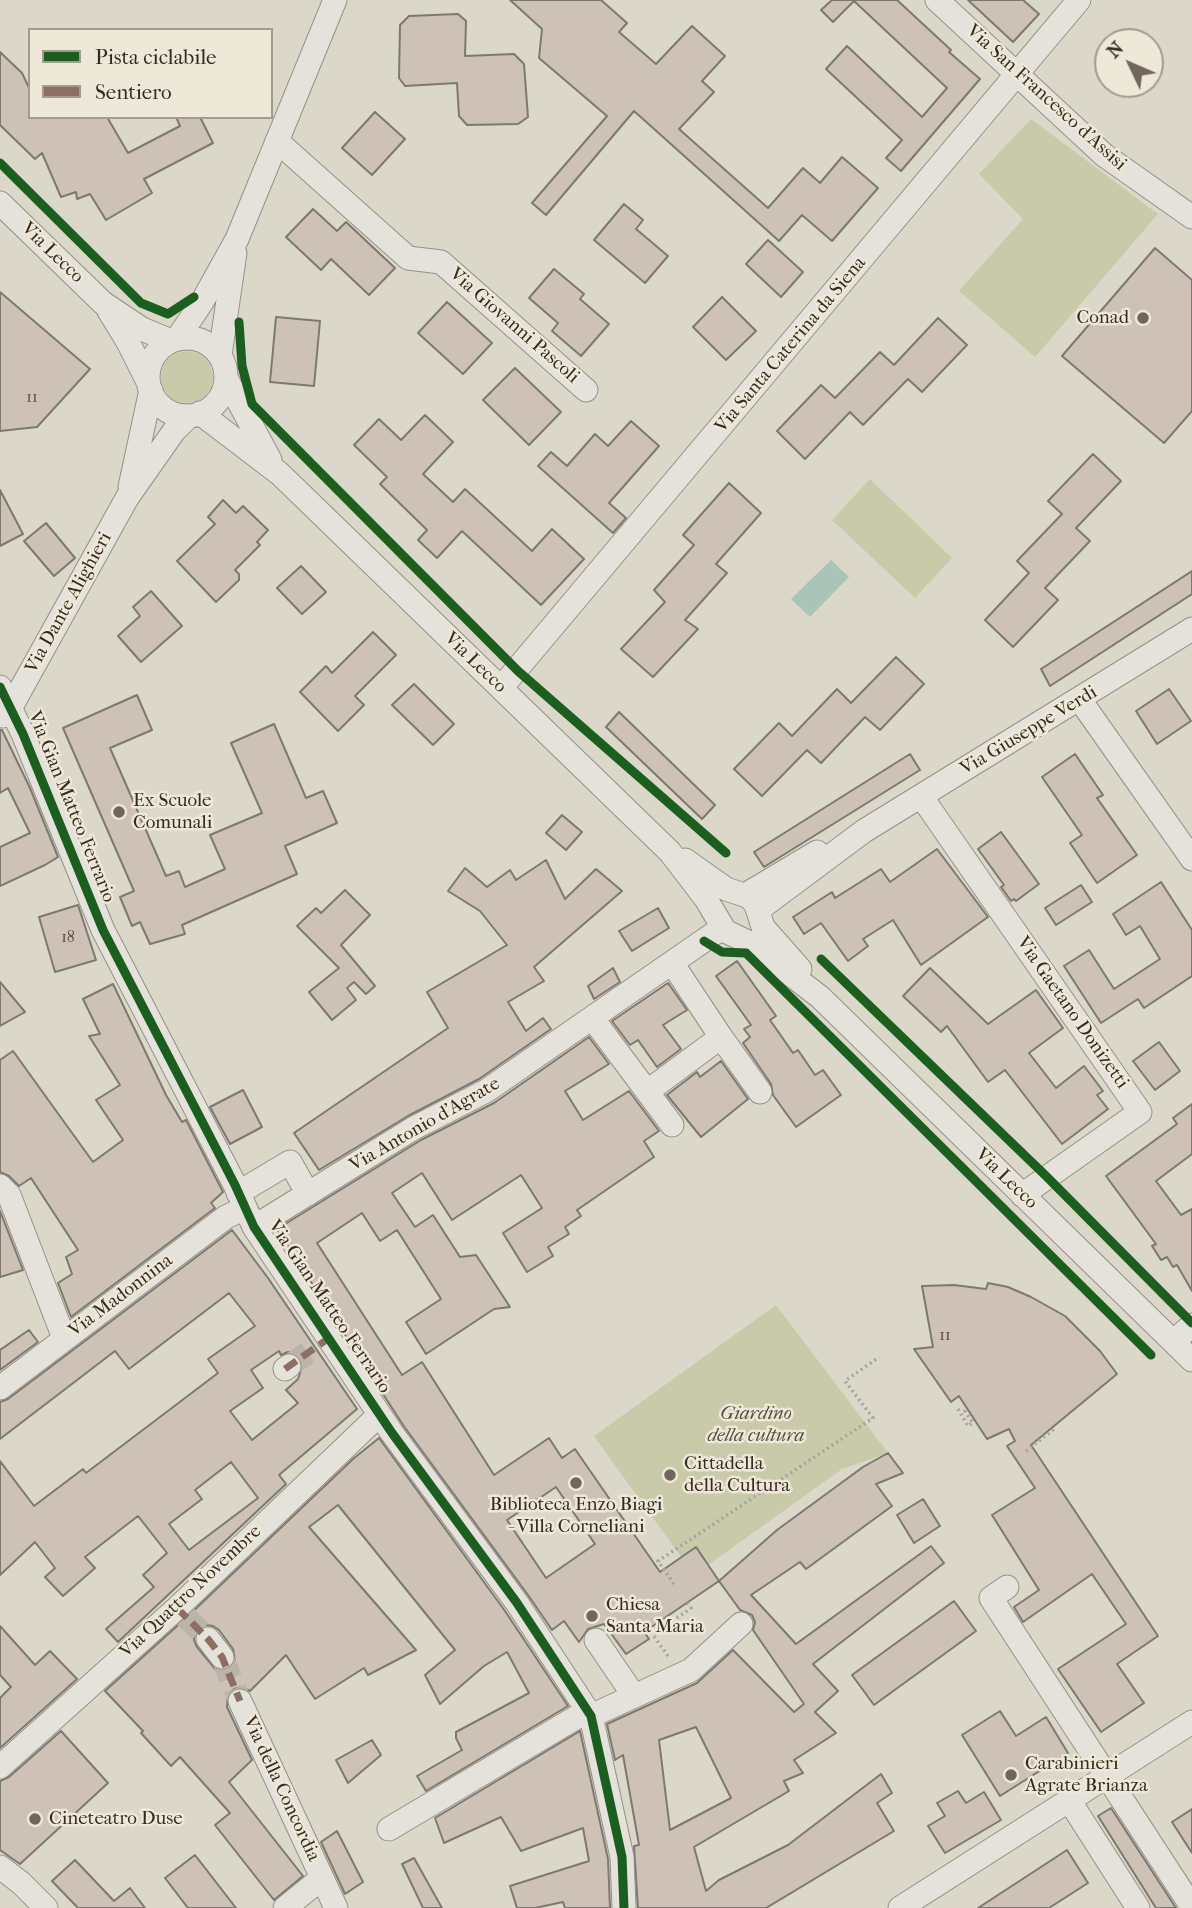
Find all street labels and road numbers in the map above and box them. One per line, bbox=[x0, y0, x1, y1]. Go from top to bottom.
street label: Via San Francesco d'Assisi bbox=[961, 20, 1131, 176]
street label: Via Lecco bbox=[16, 218, 88, 288]
street label: Via Santa Caterina da Siena bbox=[711, 252, 871, 438]
street label: Via Giovanni Pascoli bbox=[444, 263, 584, 389]
street label: Via Dante Alighieri bbox=[21, 528, 117, 678]
street label: Via Lecco bbox=[439, 628, 511, 698]
street label: Via Giuseppe Verdi bbox=[957, 681, 1101, 781]
street label: Via Gian Matteo Ferrario bbox=[22, 708, 120, 906]
street label: Via Gaetano Donizetti bbox=[1011, 933, 1133, 1093]
street label: Via Antonio d'Agrate bbox=[346, 1073, 504, 1177]
street label: Via Lecco bbox=[970, 1144, 1042, 1214]
street label: Via Gian Matteo Ferrario bbox=[262, 1216, 396, 1398]
street label: Via Madonnina bbox=[65, 1249, 177, 1343]
street label: Via Quattro Novembre bbox=[116, 1521, 266, 1663]
street label: Via della Concordia bbox=[237, 1713, 325, 1865]

